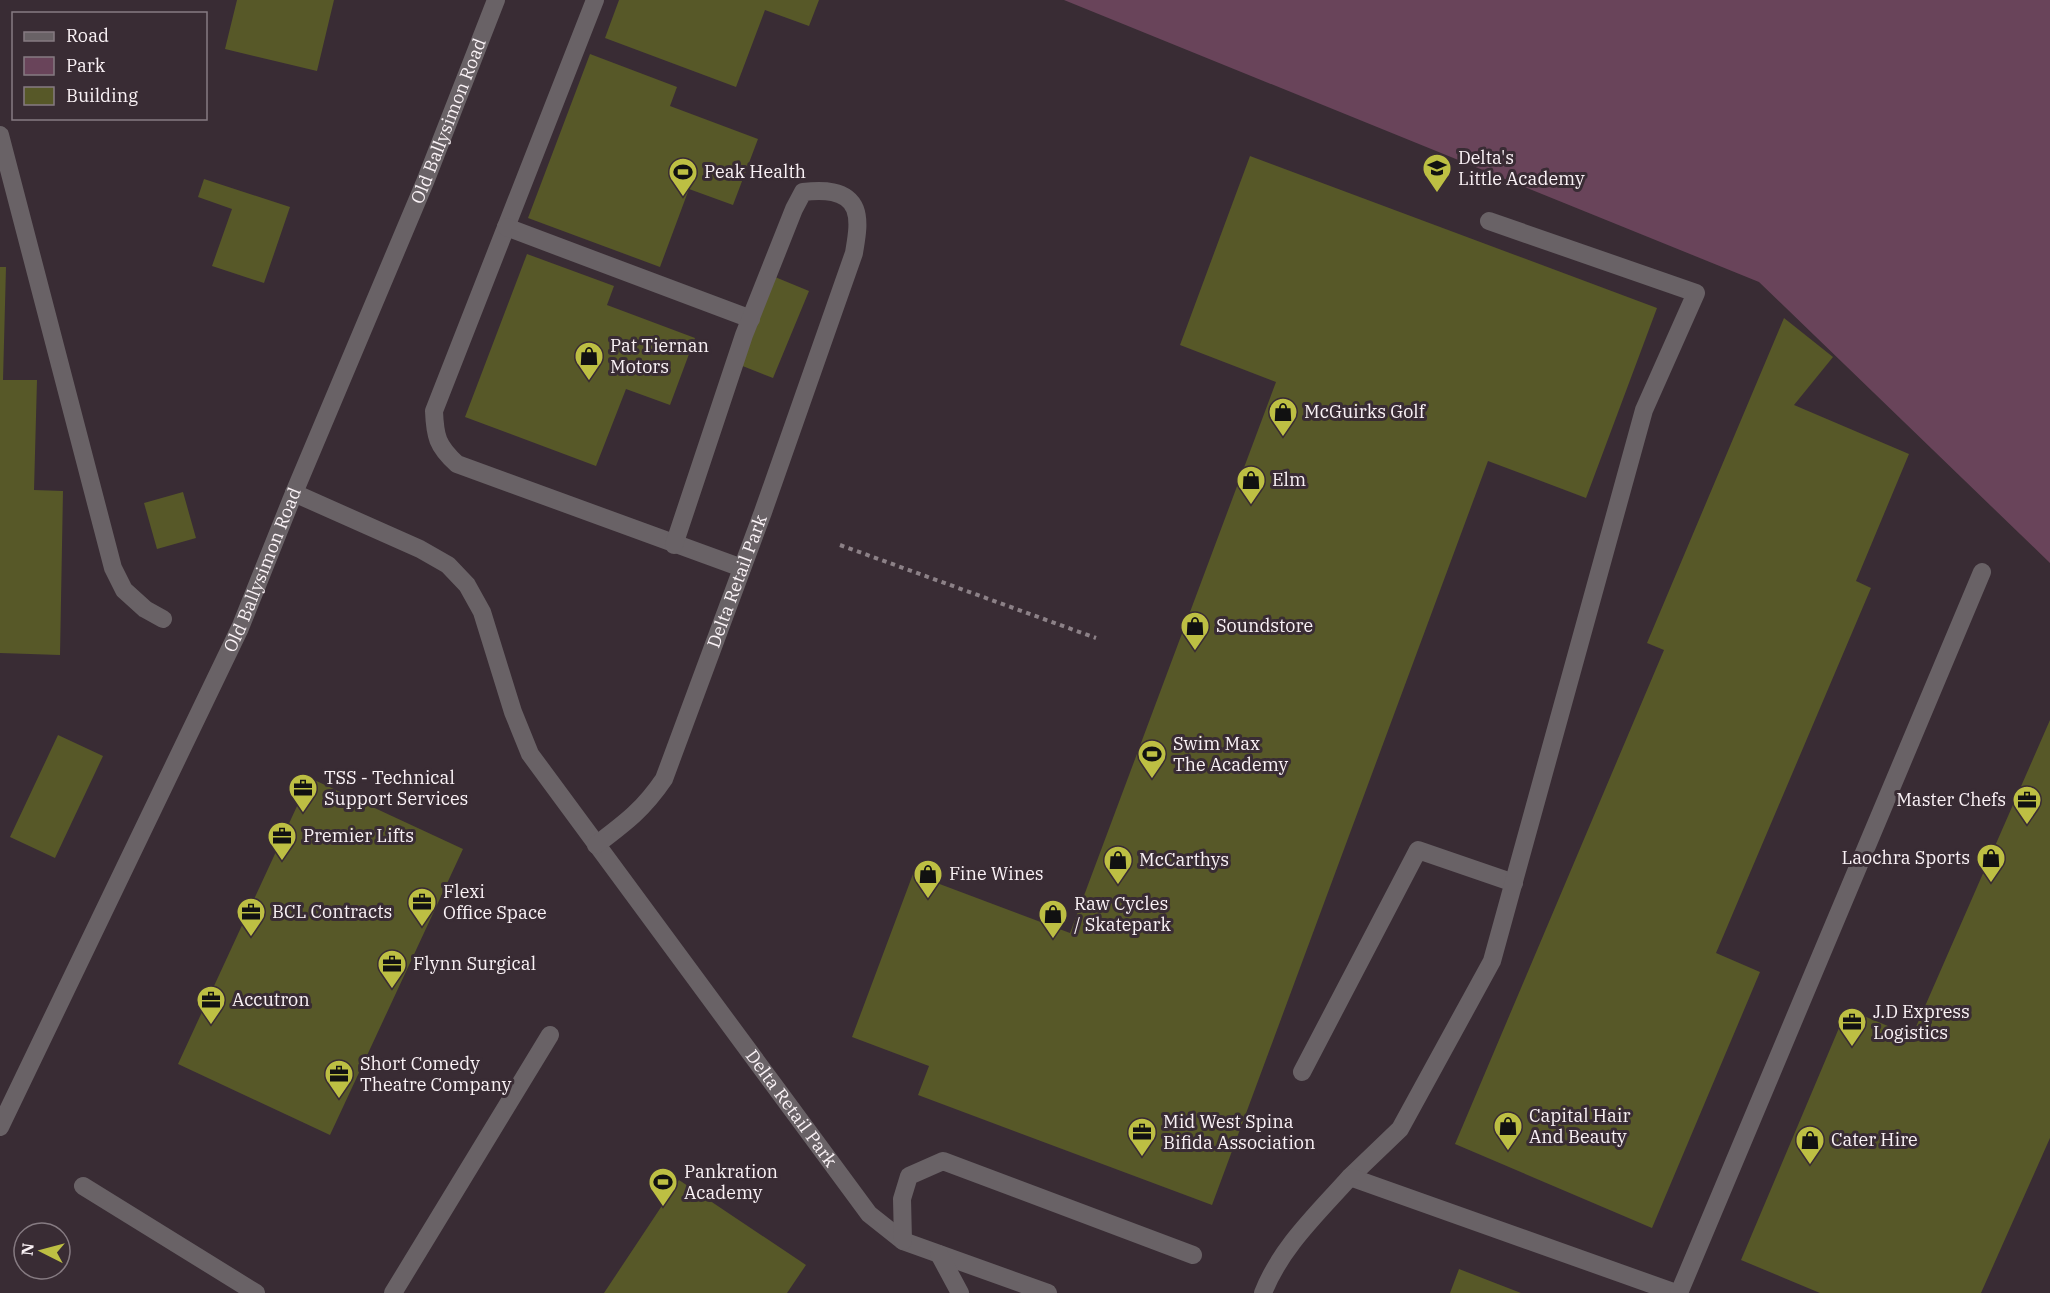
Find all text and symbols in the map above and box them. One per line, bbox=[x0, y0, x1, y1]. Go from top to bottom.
legend bbox=[12, 12, 207, 120]
text: Road bbox=[66, 24, 109, 47]
street label: Old Ballysimon Road bbox=[405, 35, 491, 207]
text: Park bbox=[66, 54, 106, 77]
text: Building bbox=[66, 84, 138, 107]
place label: Delta's Little Academy bbox=[1458, 146, 1585, 190]
school or university icon: Delta's Little Academy bbox=[1421, 152, 1453, 194]
sports icon: Peak Health bbox=[667, 156, 699, 198]
place label: Peak Health bbox=[704, 160, 806, 183]
place label: Pat Tiernan Motors bbox=[610, 334, 709, 378]
shop icon: Pat Tiernan Motors bbox=[573, 340, 605, 382]
shop icon: McGuirks Golf bbox=[1267, 396, 1299, 438]
place label: McGuirks Golf bbox=[1304, 400, 1427, 423]
shop icon: Elm bbox=[1235, 464, 1267, 506]
place label: Elm bbox=[1272, 468, 1306, 491]
street label: Old Ballysimon Road bbox=[218, 484, 306, 656]
street label: Delta Retail Park bbox=[702, 511, 772, 651]
shop icon: Soundstore bbox=[1179, 610, 1211, 652]
place label: Soundstore bbox=[1216, 614, 1313, 637]
place label: Swim Max The Academy bbox=[1173, 732, 1289, 776]
sports icon: Swim Max The Academy bbox=[1136, 738, 1168, 780]
place label: TSS - Technical Support Services bbox=[324, 766, 468, 810]
office icon: TSS - Technical Support Services bbox=[287, 772, 319, 814]
office icon: Master Chefs bbox=[2011, 784, 2043, 826]
place label: Master Chefs bbox=[1896, 788, 2006, 811]
office icon: Premier Lifts bbox=[266, 820, 298, 862]
place label: Premier Lifts bbox=[303, 824, 414, 847]
shop icon: Laochra Sports bbox=[1975, 842, 2007, 884]
shop icon: McCarthys bbox=[1102, 844, 1134, 886]
place label: Laochra Sports bbox=[1841, 846, 1970, 869]
place label: McCarthys bbox=[1139, 848, 1229, 871]
shop icon: Fine Wines bbox=[912, 858, 944, 900]
place label: Fine Wines bbox=[949, 862, 1044, 885]
place label: Flexi Office Space bbox=[443, 880, 547, 924]
office icon: Flexi Office Space bbox=[406, 886, 438, 928]
place label: Raw Cycles / Skatepark bbox=[1074, 892, 1172, 936]
office icon: BCL Contracts bbox=[235, 896, 267, 938]
shop icon: Raw Cycles / Skatepark bbox=[1037, 898, 1069, 940]
place label: BCL Contracts bbox=[272, 900, 392, 923]
office icon: Flynn Surgical bbox=[376, 948, 408, 990]
place label: Flynn Surgical bbox=[413, 952, 536, 975]
office icon: Accutron bbox=[195, 984, 227, 1026]
place label: Accutron bbox=[232, 988, 310, 1011]
place label: J.D Express Logistics bbox=[1873, 1000, 1970, 1044]
office icon: J.D Express Logistics bbox=[1836, 1006, 1868, 1048]
street label: Delta Retail Park bbox=[741, 1045, 843, 1172]
place label: Short Comedy Theatre Company bbox=[360, 1052, 512, 1096]
office icon: Short Comedy Theatre Company bbox=[323, 1058, 355, 1100]
place label: Capital Hair And Beauty bbox=[1529, 1104, 1630, 1148]
place label: Mid West Spina Bifida Association bbox=[1163, 1110, 1316, 1154]
shop icon: Capital Hair And Beauty bbox=[1492, 1110, 1524, 1152]
office icon: Mid West Spina Bifida Association bbox=[1126, 1116, 1158, 1158]
shop icon: Cater Hire bbox=[1794, 1124, 1826, 1166]
place label: Cater Hire bbox=[1831, 1128, 1918, 1151]
place label: Pankration Academy bbox=[684, 1160, 778, 1204]
sports icon: Pankration Academy bbox=[647, 1166, 679, 1208]
north arrow bbox=[12, 1221, 72, 1281]
text: N bbox=[16, 1242, 38, 1257]

